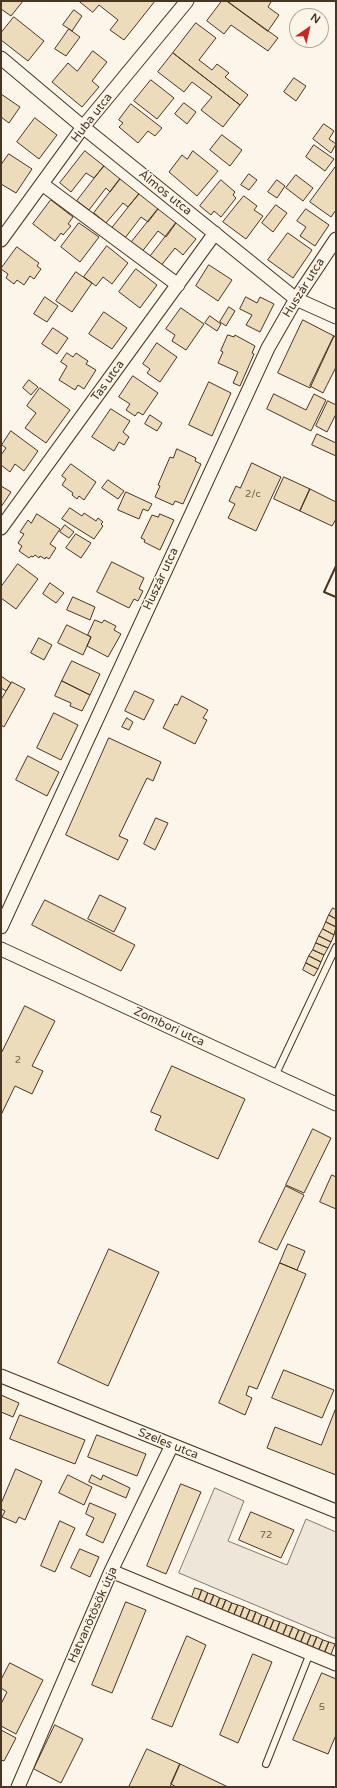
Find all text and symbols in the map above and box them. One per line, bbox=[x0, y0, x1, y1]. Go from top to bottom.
north arrow bbox=[289, 8, 329, 48]
text: N bbox=[308, 11, 323, 26]
street label: Huba utca bbox=[68, 90, 116, 146]
street label: Álmos utca bbox=[136, 167, 194, 219]
street label: Huszár utca bbox=[280, 256, 328, 320]
street label: Tas utca bbox=[88, 358, 128, 404]
house number: 2/c bbox=[245, 488, 261, 500]
street label: Huszár utca bbox=[140, 545, 182, 613]
street label: Zombori utca bbox=[131, 1004, 207, 1050]
house number: 2 bbox=[15, 1054, 21, 1066]
street label: Szeles utca bbox=[136, 1425, 200, 1463]
house number: 72 bbox=[260, 1529, 272, 1541]
street label: Hatvanötösök útja bbox=[65, 1565, 121, 1665]
house number: 5 bbox=[319, 1701, 325, 1713]

